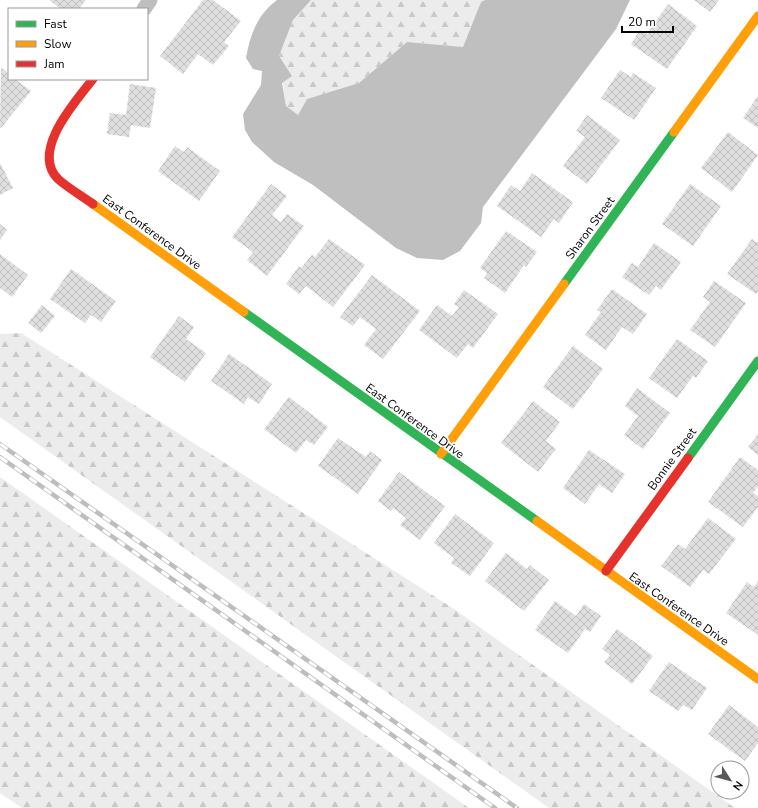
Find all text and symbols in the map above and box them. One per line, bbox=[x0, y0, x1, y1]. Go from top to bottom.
legend bbox=[8, 8, 148, 80]
scale bar bbox=[622, 8, 673, 34]
text: 20 m bbox=[628, 14, 656, 30]
text: Fast bbox=[44, 16, 67, 32]
text: Slow bbox=[44, 36, 72, 52]
text: Jam bbox=[43, 56, 65, 72]
street label: East Conference Drive bbox=[99, 191, 205, 273]
street label: Sharon Street bbox=[562, 193, 619, 263]
street label: East Conference Drive bbox=[362, 380, 468, 462]
street label: Bonnie Street bbox=[644, 424, 701, 493]
street label: East Conference Drive bbox=[626, 568, 732, 650]
north arrow bbox=[710, 760, 750, 800]
text: N bbox=[729, 778, 746, 793]

